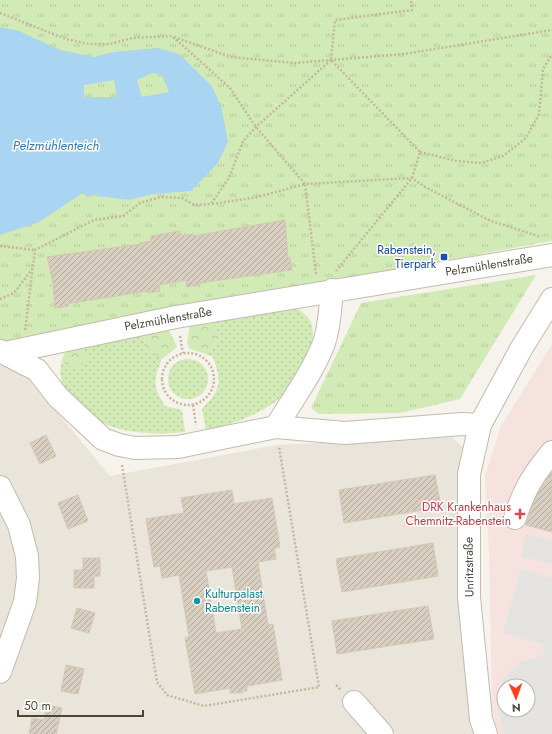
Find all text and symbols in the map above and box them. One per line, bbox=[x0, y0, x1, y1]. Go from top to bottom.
water label: Pelzmühlenteich bbox=[13, 136, 100, 155]
place label: Rabenstein, Tierpark bbox=[377, 241, 437, 273]
street label: Pelzmühlenstraße bbox=[444, 249, 534, 281]
marker: Rabenstein, Tierpark bbox=[439, 252, 449, 262]
street label: Pelzmühlenstraße bbox=[123, 302, 213, 336]
place label: DRK Krankenhaus Chemnitz-Rabenstein bbox=[405, 498, 511, 530]
marker: DRK Krankenhaus Chemnitz-Rabenstein bbox=[514, 508, 526, 520]
street label: Unritzstraße bbox=[459, 537, 479, 597]
place label: Kulturpalast Rabenstein bbox=[205, 585, 263, 617]
marker: Kulturpalast Rabenstein bbox=[192, 596, 202, 606]
north arrow bbox=[496, 678, 536, 718]
scale bar bbox=[18, 692, 143, 718]
text: 50 m bbox=[24, 697, 51, 715]
text: N bbox=[512, 700, 521, 716]

